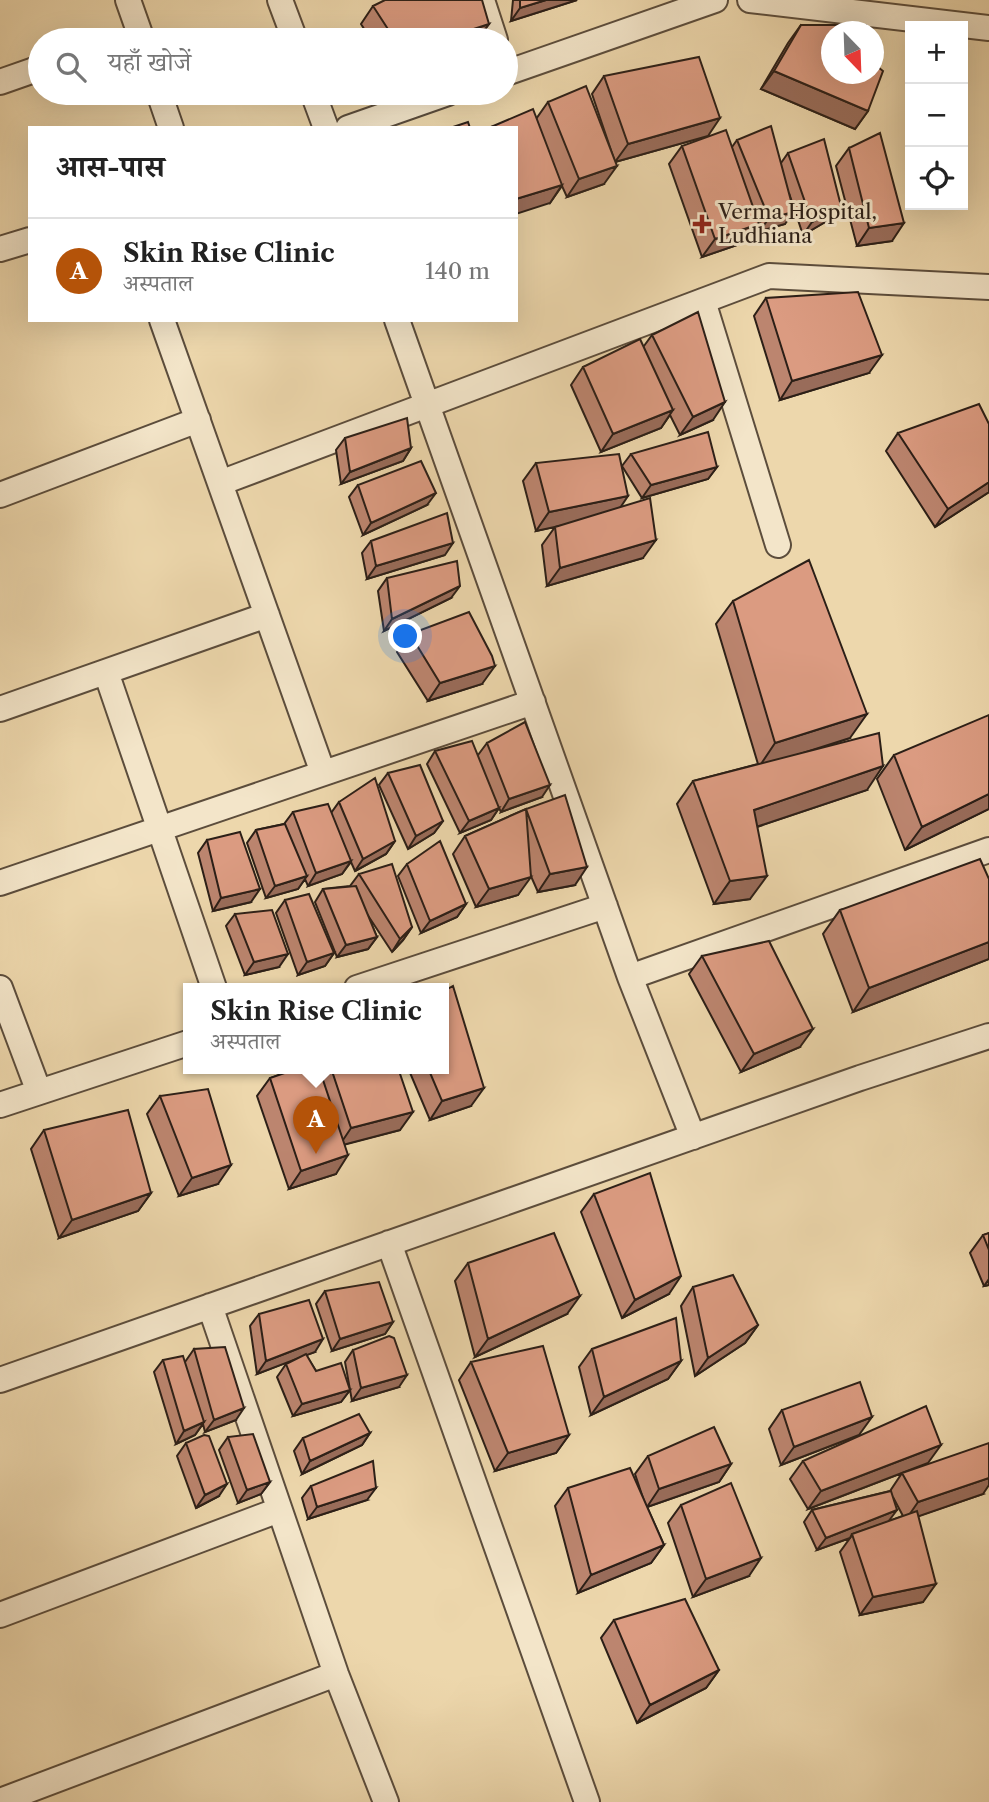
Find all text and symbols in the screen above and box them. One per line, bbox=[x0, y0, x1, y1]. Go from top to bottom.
north arrow bbox=[821, 21, 884, 84]
map controls bbox=[905, 21, 968, 210]
button: + bbox=[905, 21, 968, 84]
search box bbox=[28, 28, 518, 105]
text: यहाँ खोजें bbox=[108, 46, 191, 78]
icon: search bbox=[52, 48, 90, 86]
button: − bbox=[905, 84, 968, 147]
button: locate bbox=[905, 147, 968, 210]
text: आस-पास bbox=[56, 148, 165, 185]
place label: Verma Hospital, Ludhiana bbox=[717, 199, 877, 248]
marker: Verma Hospital, Ludhiana bbox=[692, 214, 712, 234]
text: Skin Rise Clinic bbox=[123, 237, 335, 269]
text: A bbox=[70, 257, 88, 285]
text: 140 m bbox=[425, 257, 490, 285]
text: अस्पताल bbox=[123, 269, 193, 297]
your location bbox=[388, 619, 422, 653]
popup bbox=[183, 983, 449, 1074]
text: Skin Rise Clinic bbox=[210, 995, 422, 1027]
text: अस्पताल bbox=[210, 1027, 280, 1055]
pin: A bbox=[293, 1096, 339, 1154]

